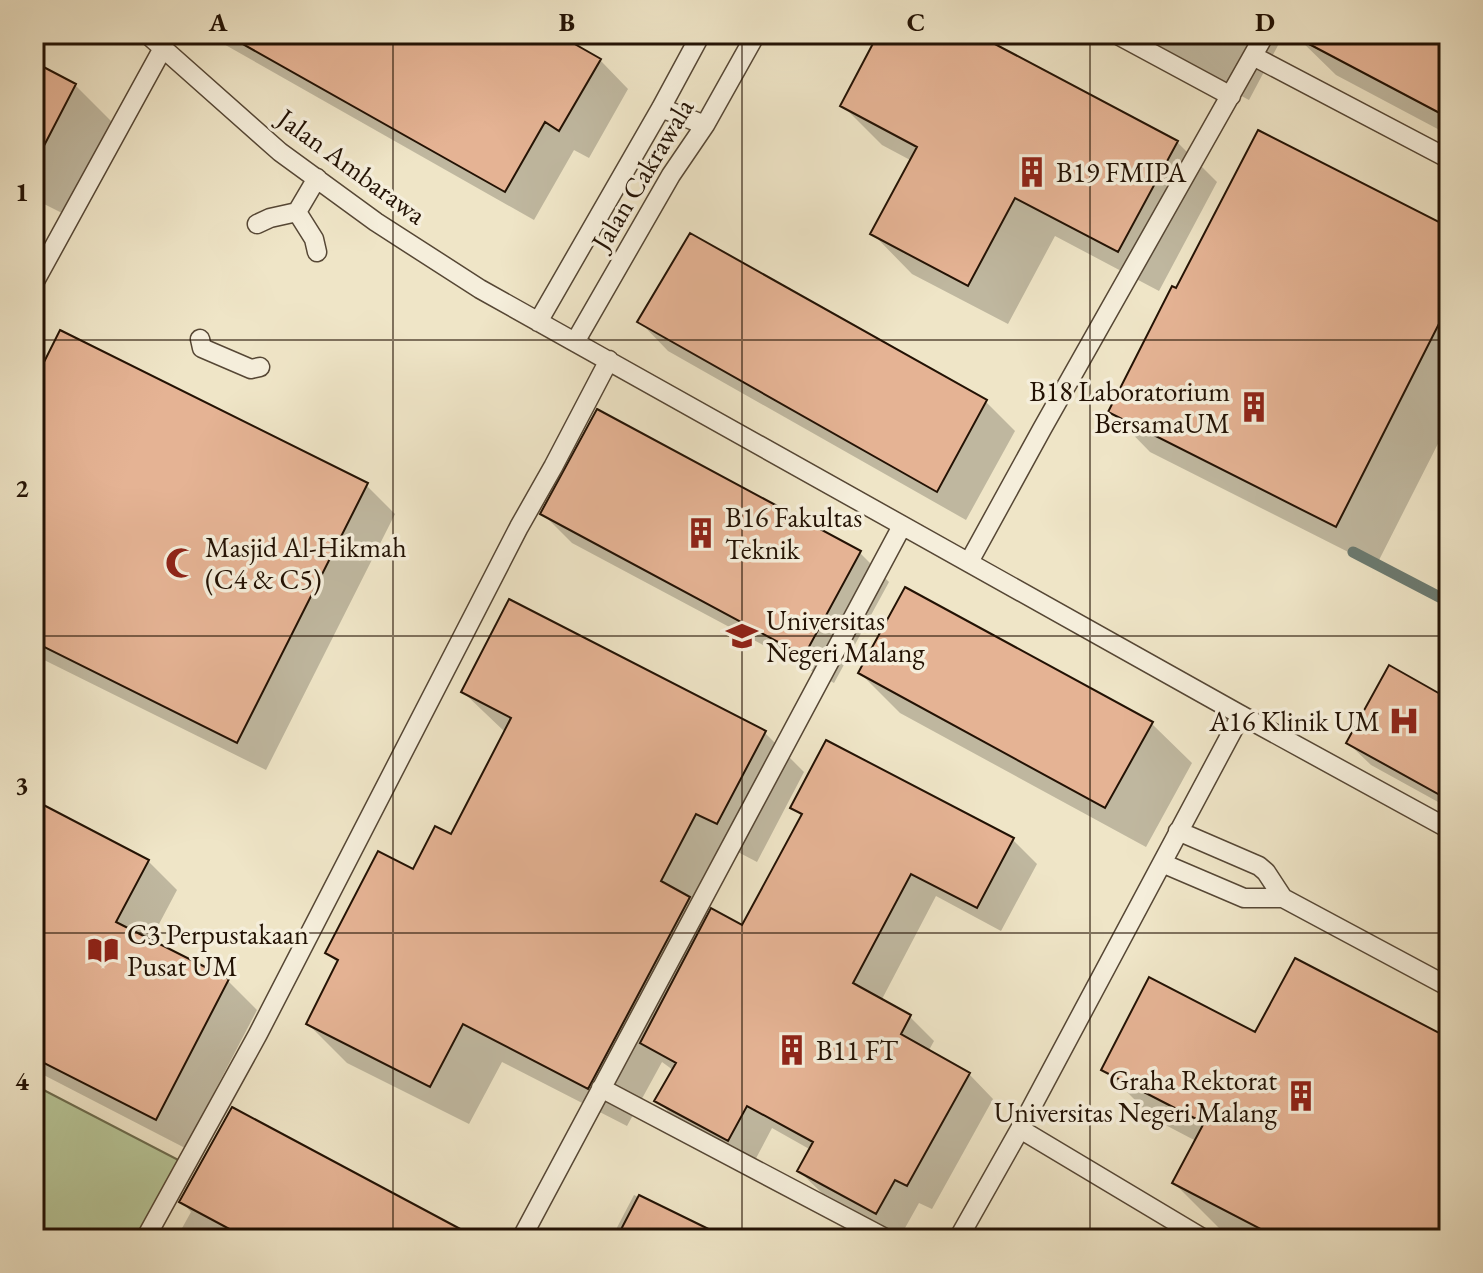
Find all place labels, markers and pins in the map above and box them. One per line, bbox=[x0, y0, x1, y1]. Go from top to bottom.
place label: B19 FMIPA bbox=[1056, 154, 1187, 190]
building icon: B19 FMIPA bbox=[1015, 155, 1049, 189]
place label: B18 Laboratorium BersamaUM bbox=[1029, 373, 1230, 441]
building icon: B18 Laboratorium BersamaUM bbox=[1237, 390, 1271, 424]
place label: B16 Fakultas Teknik bbox=[725, 499, 862, 567]
building icon: B16 Fakultas Teknik bbox=[684, 516, 718, 550]
place label: Masjid Al-Hikmah (C4 & C5) bbox=[205, 529, 407, 597]
mosque icon: Masjid Al-Hikmah (C4 & C5) bbox=[164, 546, 198, 580]
place label: Universitas Negeri Malang bbox=[766, 602, 926, 670]
school or university icon: Universitas Negeri Malang bbox=[725, 619, 759, 653]
place label: A16 Klinik UM bbox=[1208, 703, 1380, 739]
hospital icon: A16 Klinik UM bbox=[1387, 704, 1421, 738]
place label: C3 Perpustakaan Pusat UM bbox=[127, 916, 309, 984]
library icon: C3 Perpustakaan Pusat UM bbox=[86, 933, 120, 967]
place label: B11 FT bbox=[816, 1032, 898, 1068]
building icon: B11 FT bbox=[775, 1033, 809, 1067]
place label: Graha Rektorat Universitas Negeri Malang bbox=[994, 1062, 1278, 1130]
building icon: Graha Rektorat Universitas Negeri Malang bbox=[1284, 1079, 1318, 1113]

